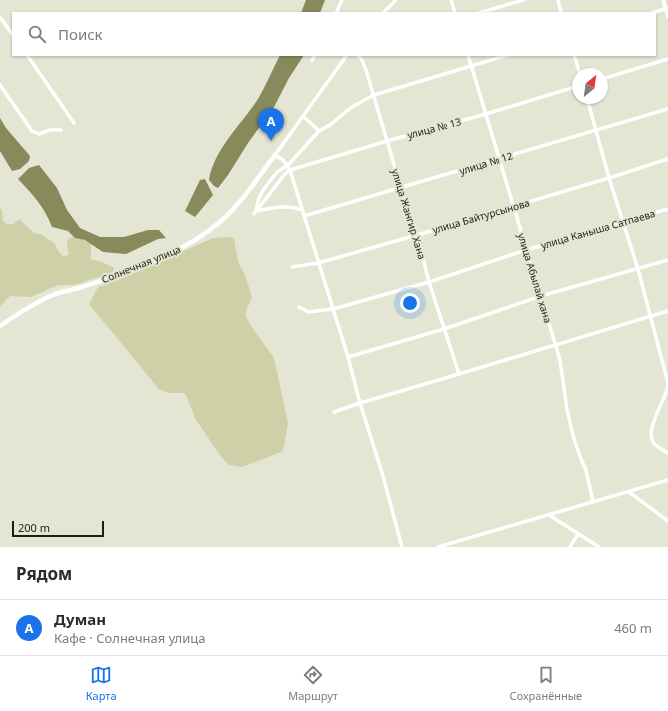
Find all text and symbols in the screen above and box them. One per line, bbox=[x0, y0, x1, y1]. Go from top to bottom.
search box bbox=[12, 12, 656, 56]
icon: search bbox=[26, 23, 48, 45]
text: Поиск bbox=[58, 24, 103, 44]
north arrow bbox=[572, 68, 608, 104]
pin: A bbox=[258, 108, 284, 141]
street label: улица № 13 bbox=[406, 114, 463, 142]
street label: улица № 12 bbox=[458, 148, 515, 178]
street label: улица Жангир Хана bbox=[389, 167, 429, 261]
street label: улица Байтурсынова bbox=[431, 195, 531, 237]
street label: улица Каныша Сатпаева bbox=[539, 206, 657, 252]
street label: улица Абылай хана bbox=[515, 231, 555, 325]
street label: Солнечная улица bbox=[99, 242, 183, 286]
your location bbox=[400, 293, 420, 313]
scale bar bbox=[12, 519, 104, 538]
text: 200 m bbox=[18, 520, 50, 535]
text: Рядом bbox=[16, 562, 72, 585]
text: Думан bbox=[54, 609, 106, 629]
text: A bbox=[25, 619, 34, 637]
text: 460 m bbox=[614, 619, 652, 637]
text: Кафе · Солнечная улица bbox=[54, 629, 206, 647]
tab: Карта bbox=[86, 664, 117, 703]
tab: Маршрут bbox=[288, 664, 338, 703]
tab: Сохранённые bbox=[510, 664, 582, 703]

